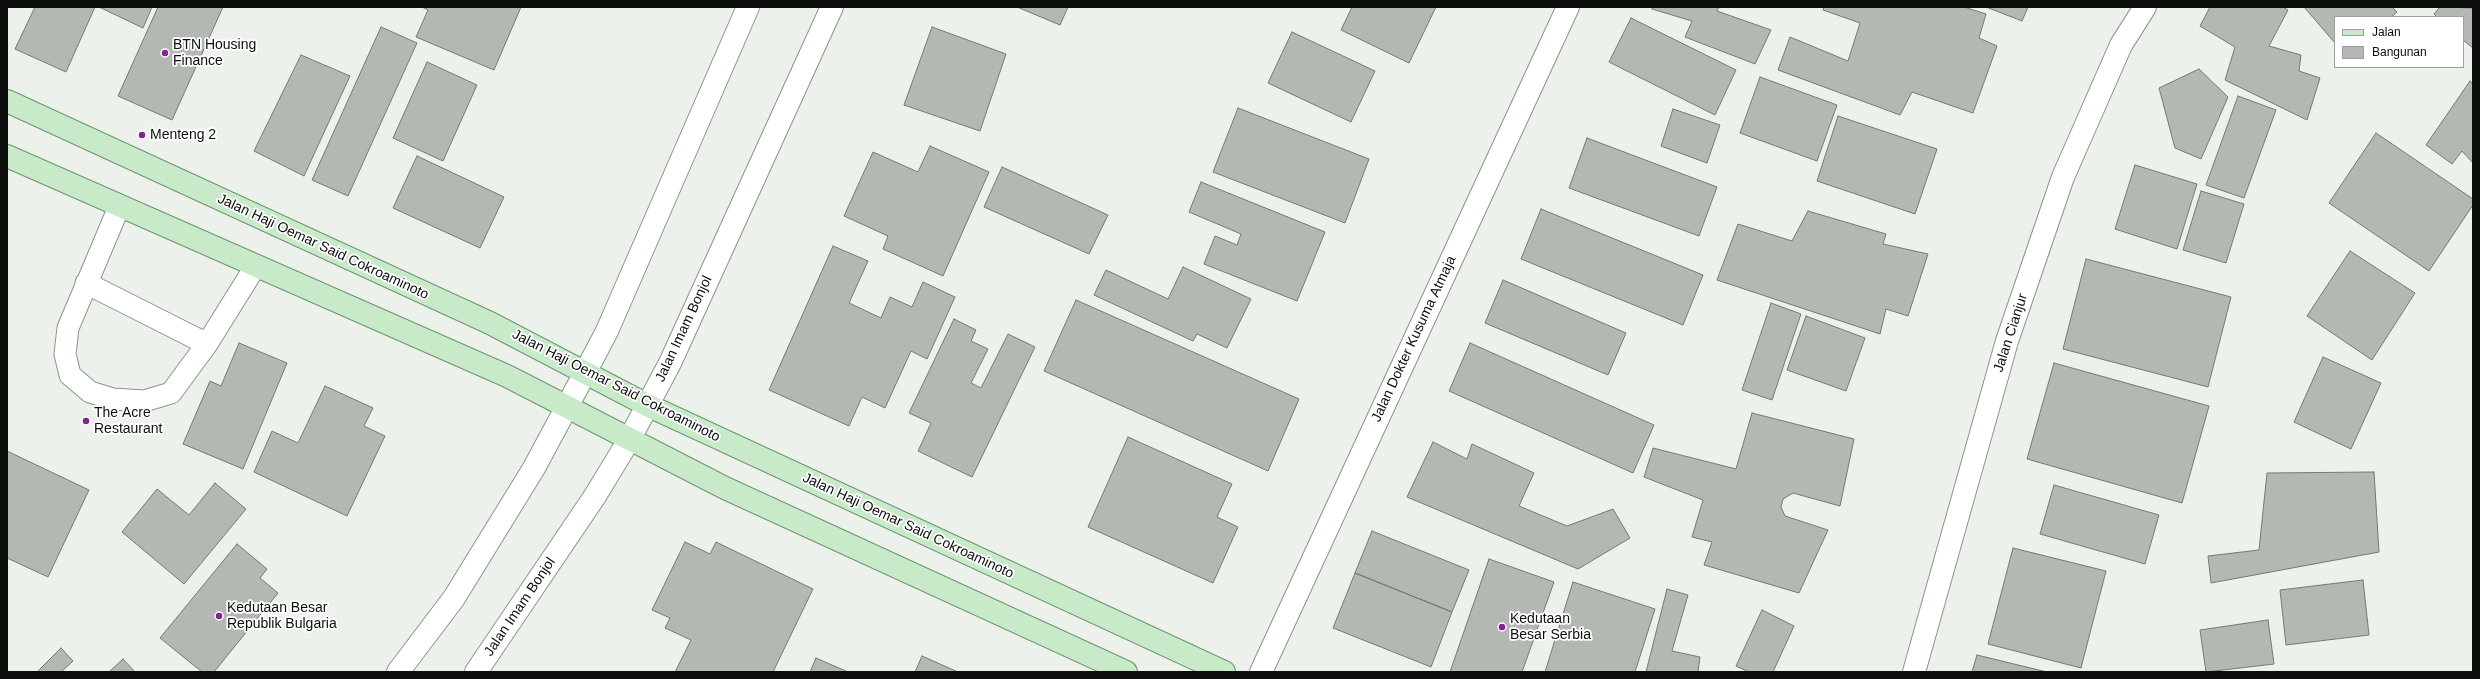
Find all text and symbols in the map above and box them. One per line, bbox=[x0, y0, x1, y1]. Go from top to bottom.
legend bbox=[2334, 16, 2464, 68]
text: Jalan bbox=[2372, 25, 2401, 39]
place label: BTN Housing Finance bbox=[173, 37, 256, 70]
text: Bangunan bbox=[2372, 45, 2427, 59]
marker: BTN Housing Finance bbox=[160, 48, 170, 58]
place label: Menteng 2 bbox=[150, 127, 216, 143]
marker: Menteng 2 bbox=[137, 130, 147, 140]
street label: Jalan Haji Oemar Said Cokroaminoto bbox=[215, 191, 431, 303]
street label: Jalan Dokter Kusuma Atmaja bbox=[1368, 253, 1460, 425]
street label: Jalan Imam Bonjol bbox=[652, 273, 716, 385]
street label: Jalan Cianjur bbox=[1990, 292, 2032, 374]
street label: Jalan Haji Oemar Said Cokroaminoto bbox=[509, 326, 723, 446]
place label: The Acre Restaurant bbox=[94, 405, 162, 438]
marker: The Acre Restaurant bbox=[81, 416, 91, 426]
street label: Jalan Haji Oemar Said Cokroaminoto bbox=[800, 470, 1016, 582]
street label: Jalan Imam Bonjol bbox=[481, 555, 559, 659]
place label: Kedutaan Besar Republik Bulgaria bbox=[227, 600, 337, 632]
marker: Kedutaan Besar Republik Bulgaria bbox=[214, 611, 224, 621]
place label: Kedutaan Besar Serbia bbox=[1510, 611, 1591, 644]
marker: Kedutaan Besar Serbia bbox=[1497, 622, 1507, 632]

